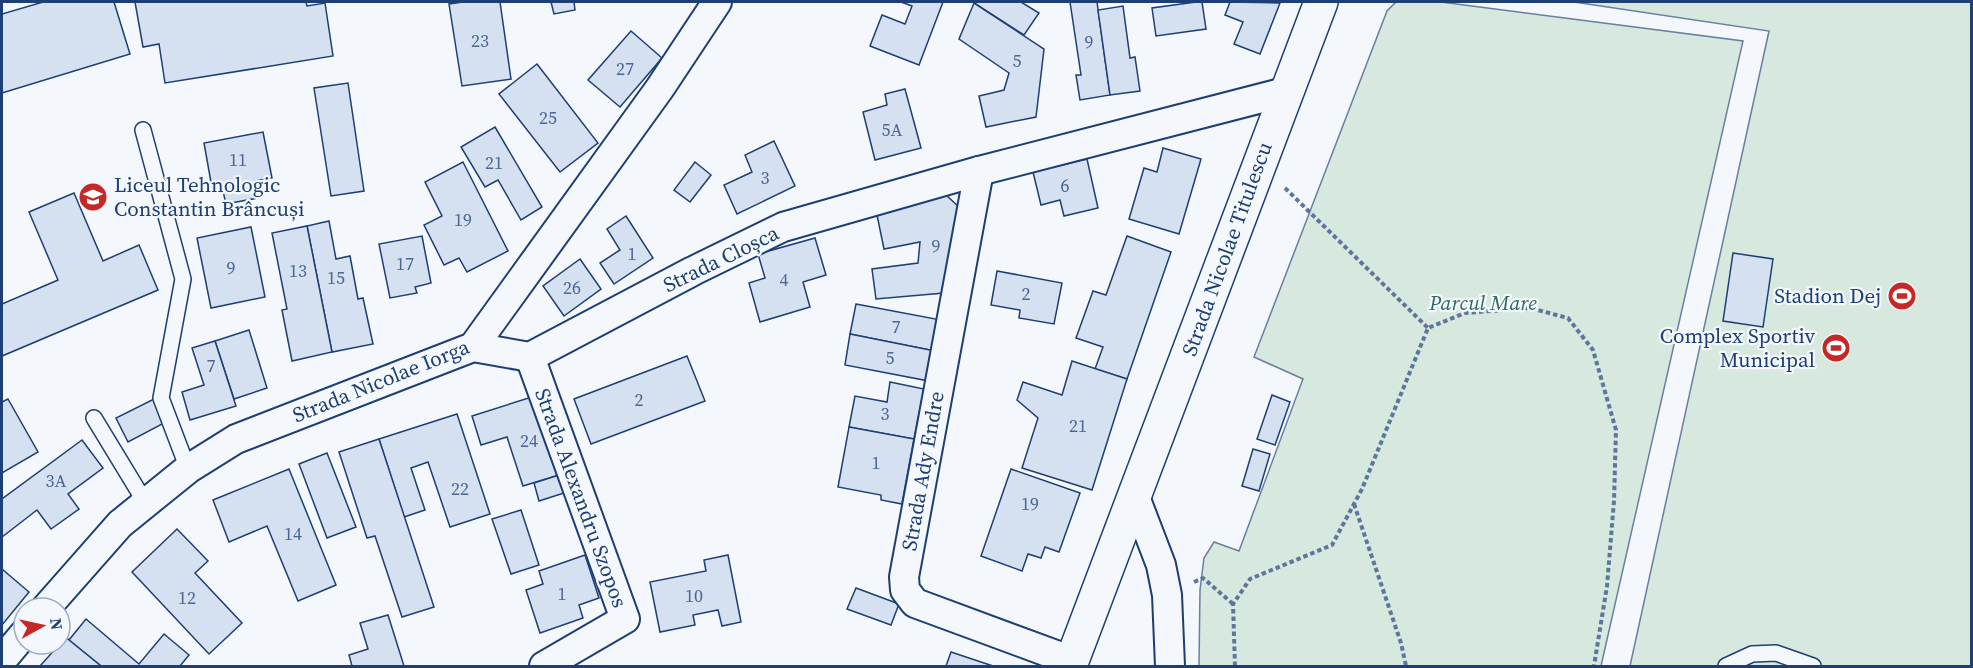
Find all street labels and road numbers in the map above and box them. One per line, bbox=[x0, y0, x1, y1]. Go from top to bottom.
street label: Strada Nicolae Titulescu bbox=[1174, 138, 1279, 360]
street label: Strada Cloșca bbox=[658, 218, 784, 299]
street label: Strada Nicolae Iorga bbox=[288, 332, 474, 429]
street label: Strada Alexandru Szopos bbox=[528, 384, 635, 612]
street label: Strada Ady Endre bbox=[894, 389, 951, 553]

